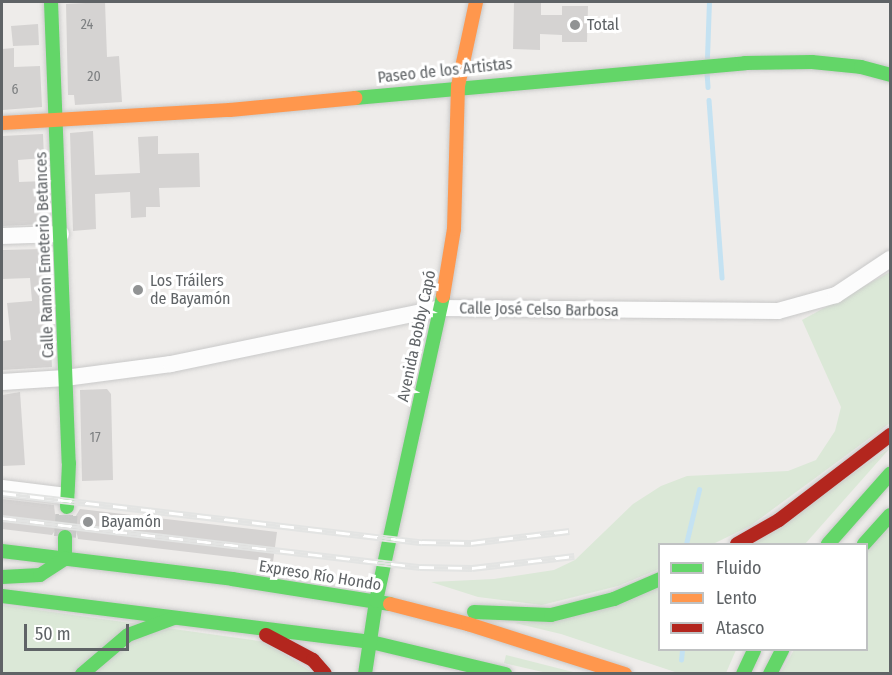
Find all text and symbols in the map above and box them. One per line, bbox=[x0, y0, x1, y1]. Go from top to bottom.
place label: Total bbox=[587, 15, 619, 35]
house number: 24 bbox=[81, 17, 93, 33]
marker: Total bbox=[568, 18, 582, 32]
street label: Paseo de los Artistas bbox=[377, 54, 513, 88]
house number: 20 bbox=[87, 69, 101, 85]
house number: 6 bbox=[12, 82, 18, 98]
street label: Calle Ramón Emeterio Betances bbox=[32, 151, 58, 359]
street label: Avenida Bobby Capó bbox=[394, 269, 440, 403]
place label: Los Tráilers de Bayamón bbox=[150, 271, 230, 309]
marker: Los Tráilers de Bayamón bbox=[131, 283, 145, 297]
street label: Calle José Celso Barbosa bbox=[459, 299, 619, 321]
house number: 17 bbox=[89, 430, 101, 446]
place label: Bayamón bbox=[101, 512, 161, 532]
marker: Bayamón bbox=[79, 513, 97, 531]
legend bbox=[658, 543, 868, 651]
street label: Expreso Río Hondo bbox=[257, 557, 383, 595]
text: Fluido bbox=[716, 557, 762, 579]
text: Lento bbox=[716, 587, 757, 609]
scale bar bbox=[27, 612, 132, 650]
text: Atasco bbox=[716, 617, 764, 639]
text: 50 m bbox=[35, 623, 71, 645]

